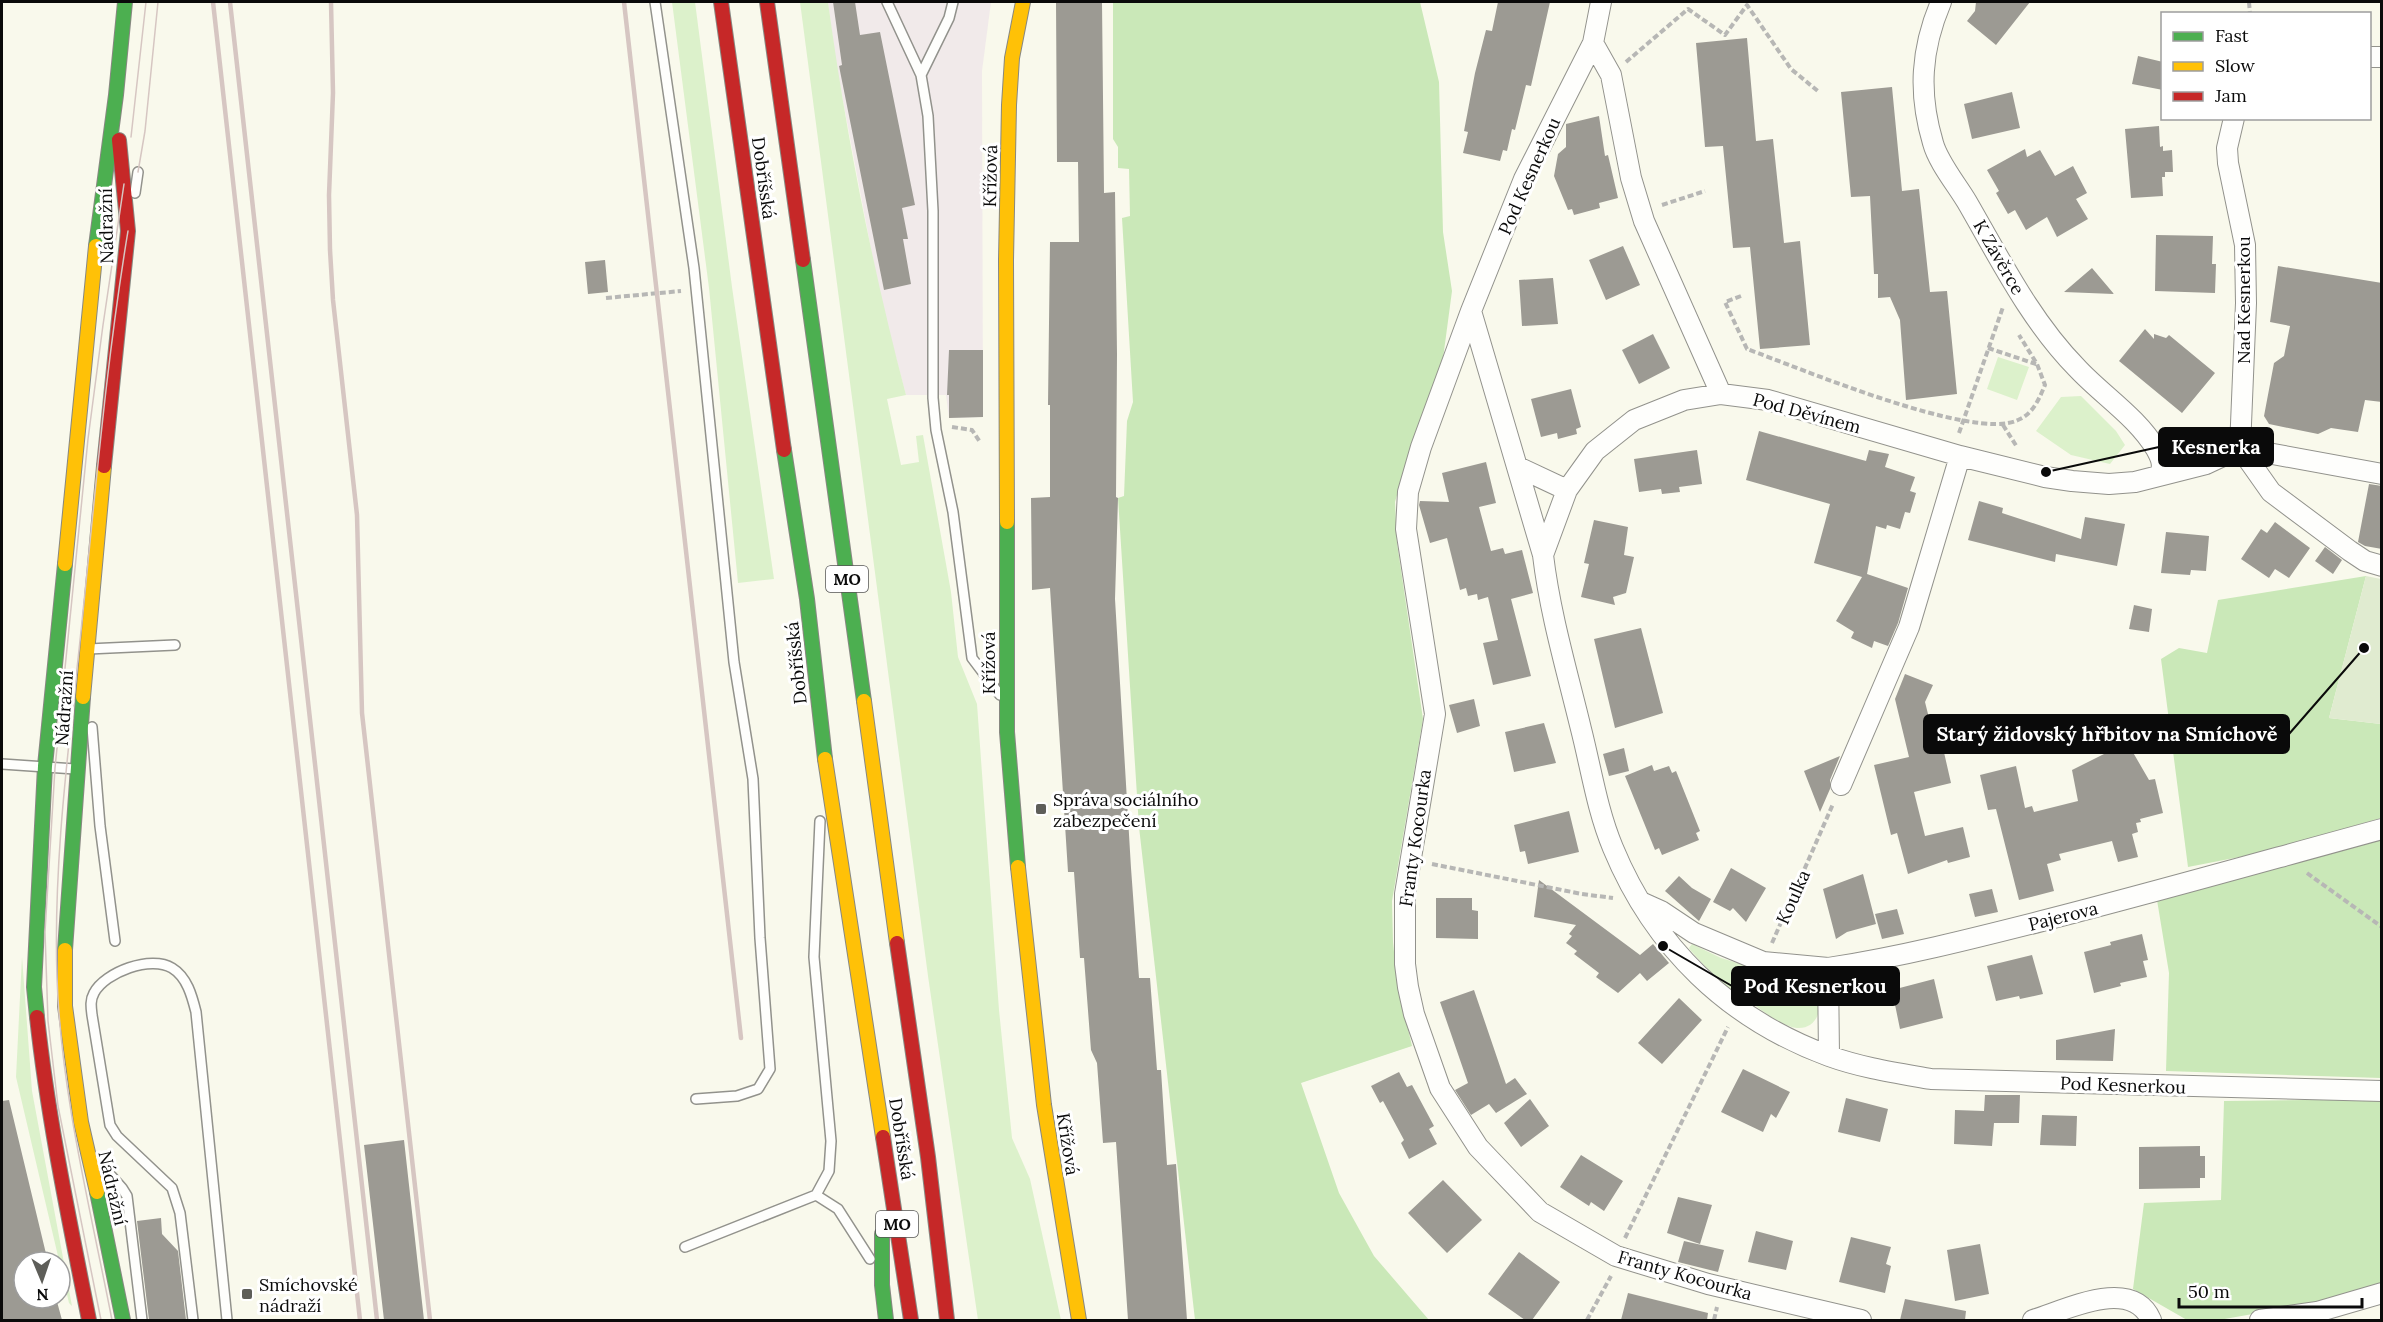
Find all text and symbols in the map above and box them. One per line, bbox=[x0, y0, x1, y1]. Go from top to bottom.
legend bbox=[2161, 12, 2371, 120]
text: Fast bbox=[2215, 24, 2249, 47]
text: Slow bbox=[2215, 54, 2255, 77]
text: Jam bbox=[2214, 84, 2247, 107]
street label: Pod Kesnerkou bbox=[1493, 113, 1565, 238]
street label: Dobříšská bbox=[747, 135, 781, 221]
street label: Křížová bbox=[978, 144, 1002, 208]
street label: Nádražní bbox=[94, 188, 118, 264]
street label: K Závěrce bbox=[1968, 215, 2030, 299]
street label: Nad Kesnerkou bbox=[2232, 236, 2255, 364]
street label: Pod Děvínem bbox=[1751, 388, 1863, 438]
callout: Kesnerka bbox=[2159, 428, 2273, 466]
text: Kesnerka bbox=[2171, 434, 2261, 459]
road number: MO bbox=[826, 566, 868, 592]
street label: Dobříšská bbox=[780, 621, 812, 705]
street label: Křížová bbox=[977, 632, 1000, 694]
street label: Nádražní bbox=[50, 669, 78, 747]
callout: Starý židovský hřbitov na Smíchově bbox=[1924, 715, 2289, 753]
text: Starý židovský hřbitov na Smíchově bbox=[1937, 721, 2278, 746]
street label: Franty Kocourka bbox=[1394, 768, 1436, 908]
place label: Správa sociálního zabezpečení bbox=[1053, 788, 1199, 832]
marker: Správa sociálního zabezpečení bbox=[1034, 802, 1048, 816]
street label: Koulka bbox=[1771, 866, 1815, 928]
street label: Pajerova bbox=[2026, 896, 2100, 936]
callout: Pod Kesnerkou bbox=[1732, 967, 1899, 1005]
text: Pod Kesnerkou bbox=[1743, 973, 1887, 998]
street label: Pod Kesnerkou bbox=[2060, 1071, 2187, 1099]
street label: Dobříšská bbox=[884, 1096, 920, 1182]
street label: Křížová bbox=[1052, 1111, 1084, 1177]
street label: Nádražní bbox=[93, 1149, 133, 1227]
road number: MO bbox=[876, 1211, 918, 1237]
street label: Franty Kocourka bbox=[1615, 1245, 1755, 1305]
north arrow bbox=[12, 1250, 72, 1310]
scale bar bbox=[2179, 1271, 2362, 1309]
place label: Smíchovské nádraží bbox=[259, 1273, 358, 1317]
text: 50 m bbox=[2188, 1280, 2230, 1303]
text: N bbox=[36, 1285, 49, 1305]
marker: Smíchovské nádraží bbox=[240, 1287, 254, 1301]

